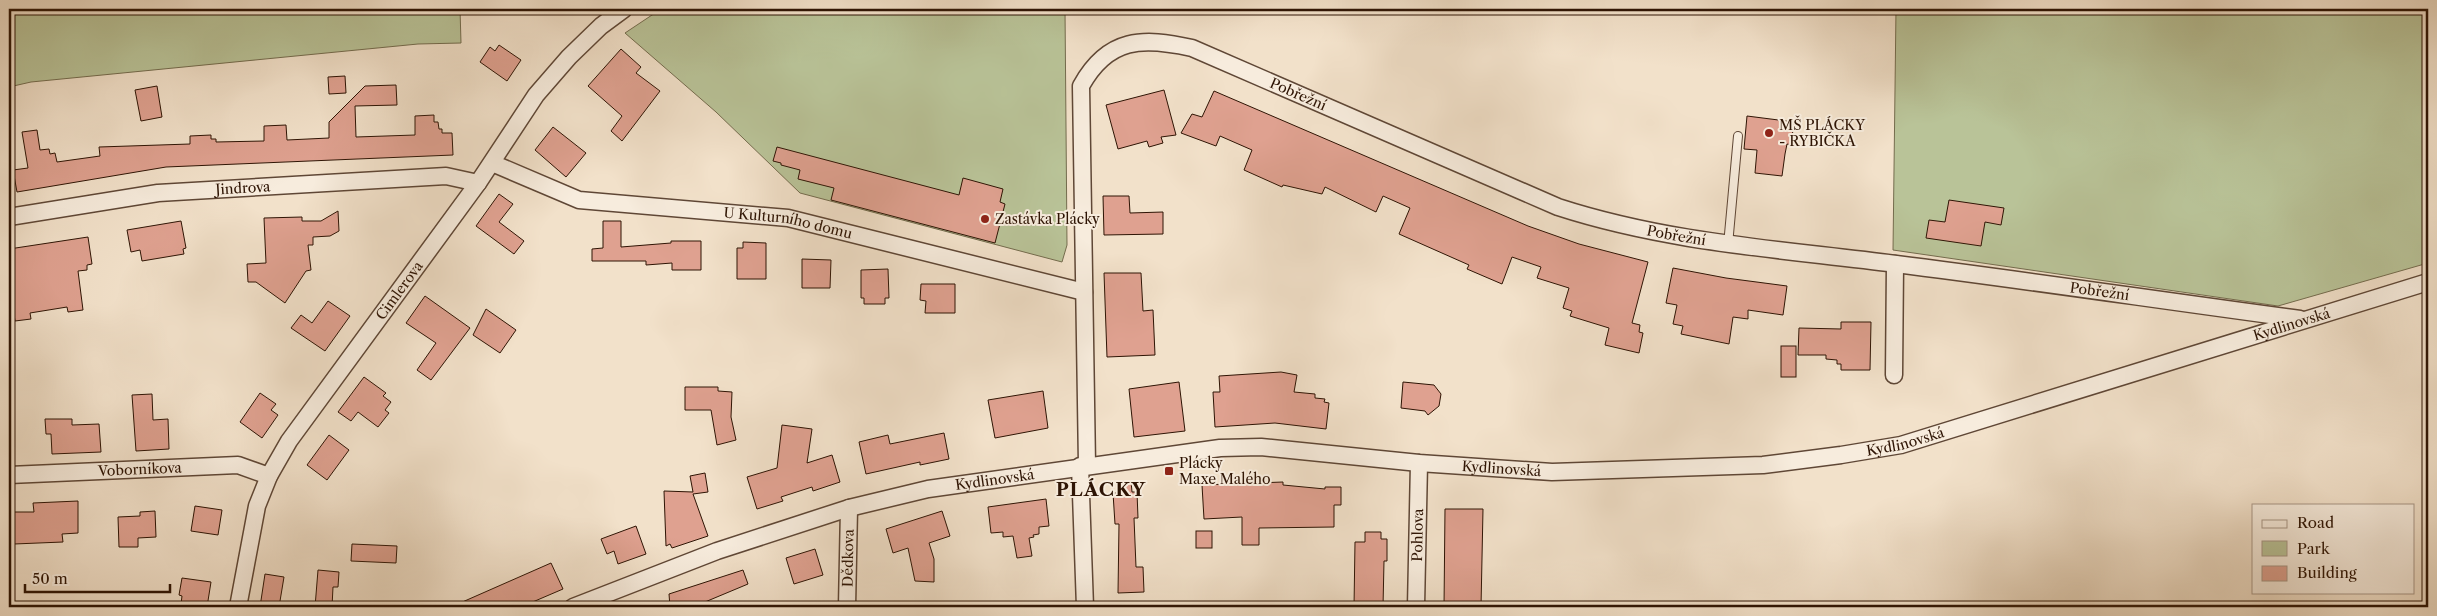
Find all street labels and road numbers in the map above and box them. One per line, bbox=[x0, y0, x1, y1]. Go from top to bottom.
street label: Pobřežní bbox=[1267, 74, 1329, 114]
street label: Jindrova bbox=[213, 177, 272, 199]
street label: U Kulturního domu bbox=[723, 203, 855, 243]
street label: Pobřežní bbox=[1645, 221, 1707, 249]
street label: Cimlerova bbox=[372, 257, 427, 323]
street label: Pobřežní bbox=[2069, 278, 2130, 304]
street label: Kydlinovská bbox=[2251, 304, 2333, 345]
street label: Kydlinovská bbox=[1865, 423, 1947, 460]
street label: Kydlinovská bbox=[1461, 457, 1542, 480]
street label: Voborníkova bbox=[97, 458, 183, 480]
street label: Kydlinovská bbox=[954, 465, 1036, 494]
street label: Pohlova bbox=[1408, 508, 1427, 562]
street label: Dědkova bbox=[838, 528, 858, 587]

